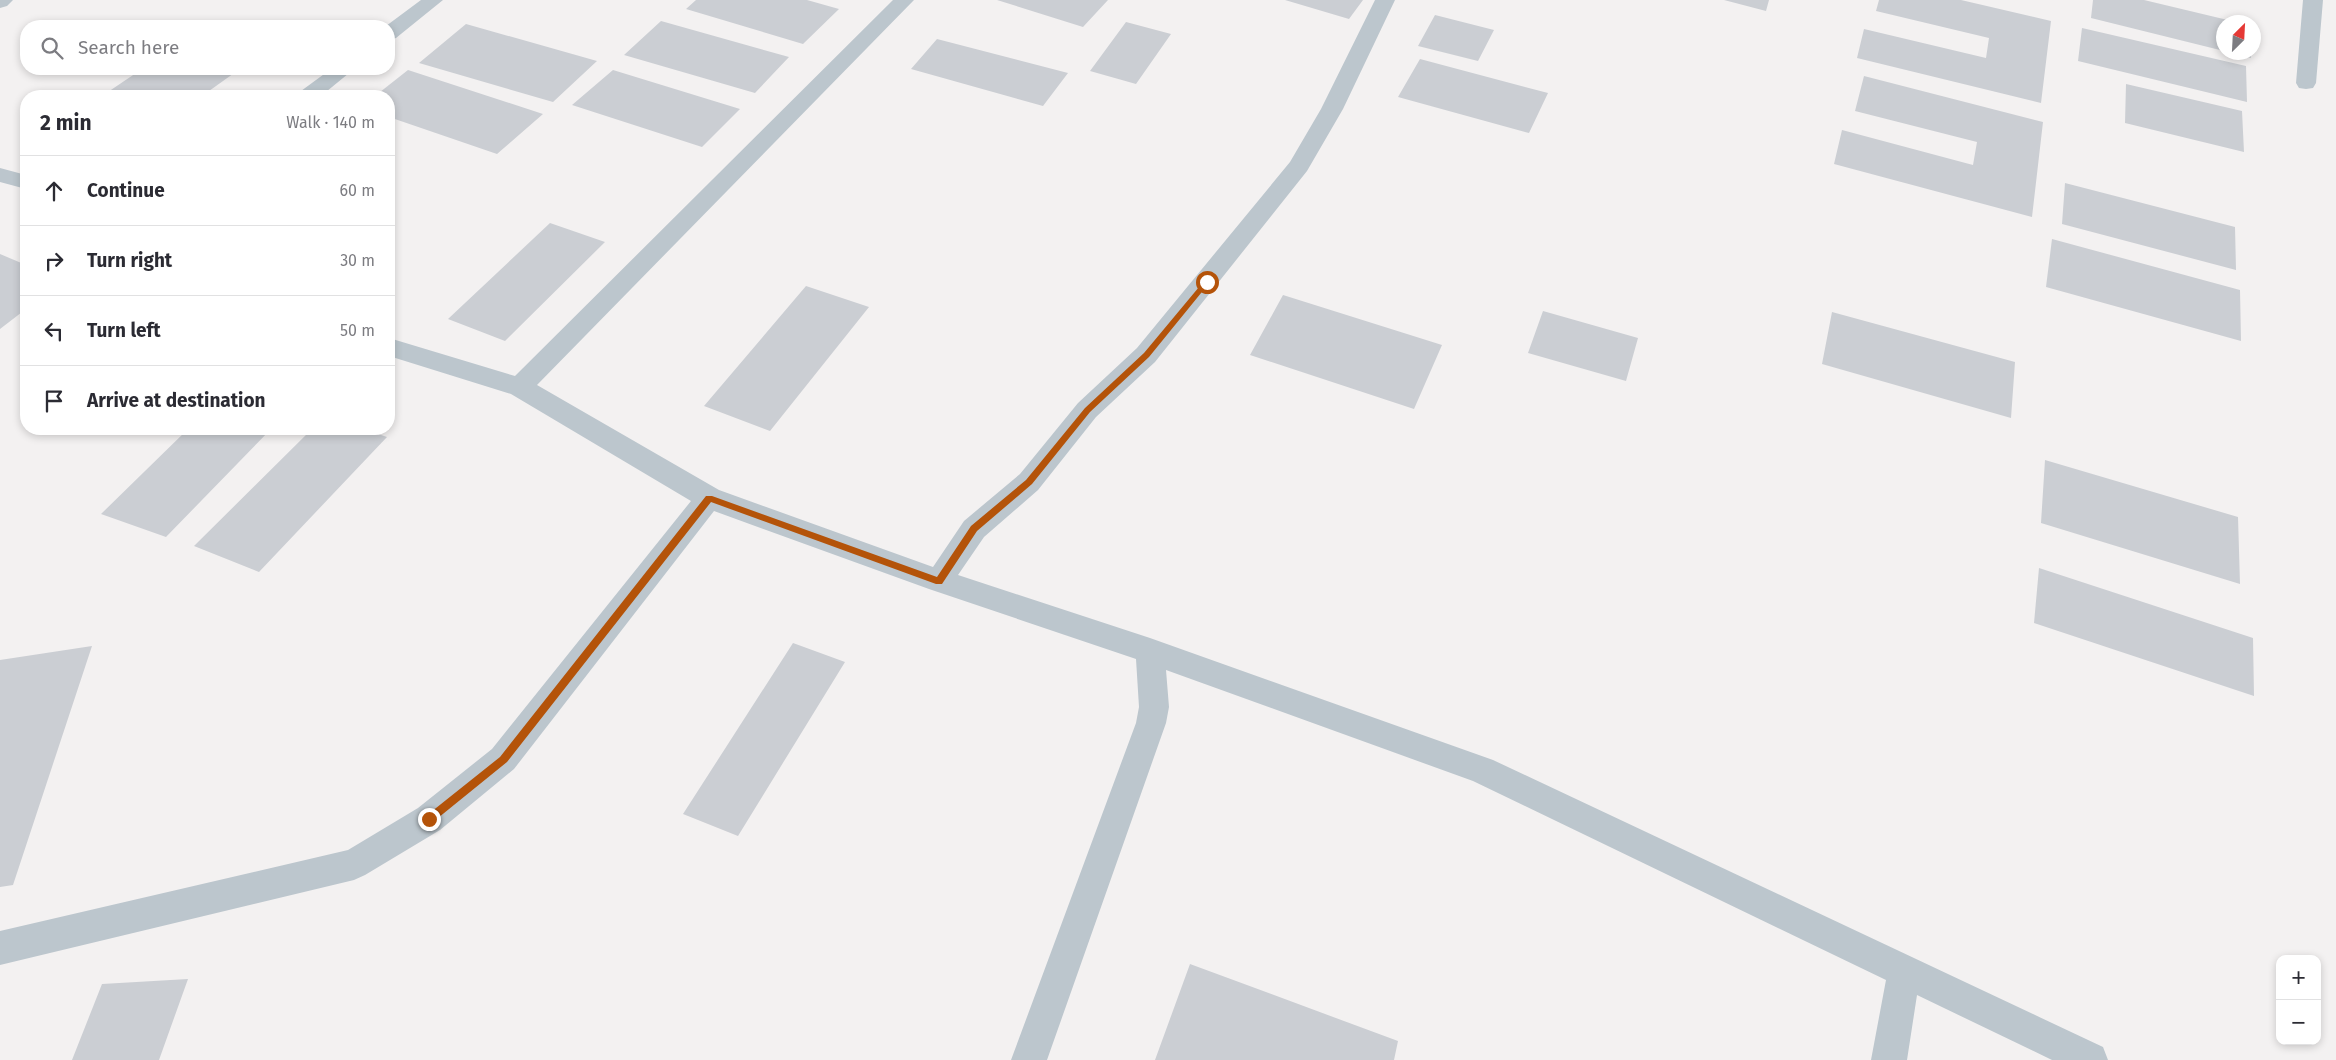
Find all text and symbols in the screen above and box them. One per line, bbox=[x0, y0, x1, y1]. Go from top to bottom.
north arrow bbox=[2216, 15, 2261, 60]
search box bbox=[20, 20, 395, 75]
icon: search bbox=[38, 34, 66, 62]
text: Search here bbox=[78, 36, 179, 59]
text: 2 min bbox=[40, 110, 92, 136]
text: Walk · 140 m bbox=[286, 113, 375, 132]
icon: ahead bbox=[40, 177, 68, 205]
text: Continue bbox=[87, 179, 165, 202]
text: 60 m bbox=[340, 181, 375, 200]
icon: right bbox=[40, 247, 68, 275]
text: Turn right bbox=[87, 249, 172, 272]
text: 30 m bbox=[340, 251, 375, 270]
route start bbox=[1196, 271, 1219, 294]
icon: left bbox=[40, 317, 68, 345]
text: Turn left bbox=[87, 319, 161, 342]
text: 50 m bbox=[340, 321, 375, 340]
icon: arrive bbox=[40, 387, 68, 415]
text: Arrive at destination bbox=[87, 389, 266, 412]
route end bbox=[418, 808, 441, 831]
map controls bbox=[2276, 955, 2321, 1045]
button: + bbox=[2276, 955, 2321, 1000]
button: − bbox=[2276, 1000, 2321, 1045]

